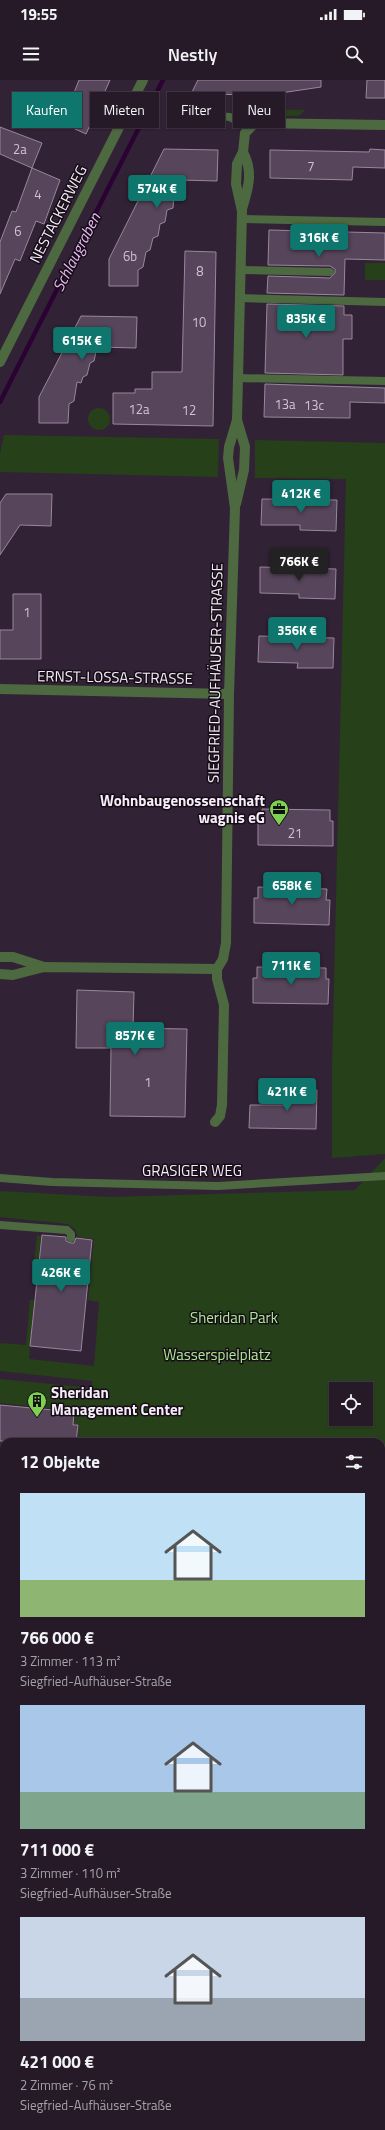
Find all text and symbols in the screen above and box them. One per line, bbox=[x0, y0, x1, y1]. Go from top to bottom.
text: 19:55 bbox=[20, 3, 57, 26]
text: Nestly bbox=[168, 41, 217, 68]
icon: menu bbox=[20, 43, 42, 65]
icon: search bbox=[343, 43, 365, 65]
chip: Kaufen bbox=[12, 92, 82, 128]
chip: Mieten bbox=[90, 92, 159, 128]
chip: Filter bbox=[167, 92, 225, 128]
chip: Neu bbox=[233, 92, 285, 128]
house number: 2a bbox=[13, 139, 27, 159]
house number: 7 bbox=[307, 156, 315, 176]
street label: NESTACKERWEG bbox=[23, 161, 93, 267]
pin: 574K € bbox=[124, 175, 190, 209]
text: 574K € bbox=[137, 178, 177, 198]
house number: 4 bbox=[34, 184, 42, 204]
water label: Schlaugraben bbox=[46, 208, 107, 296]
house number: 6 bbox=[14, 221, 22, 241]
pin: 316K € bbox=[286, 224, 352, 258]
text: 316K € bbox=[299, 227, 339, 247]
house number: 6b bbox=[123, 246, 137, 266]
house number: 8 bbox=[196, 261, 204, 281]
pin: 835K € bbox=[273, 305, 339, 339]
text: 835K € bbox=[286, 308, 326, 328]
house number: 10 bbox=[192, 312, 206, 332]
pin: 615K € bbox=[49, 327, 115, 361]
text: 615K € bbox=[62, 330, 102, 350]
house number: 13a bbox=[274, 394, 296, 414]
house number: 13c bbox=[304, 395, 324, 415]
house number: 12a bbox=[128, 399, 150, 419]
house number: 12 bbox=[182, 400, 196, 420]
pin: 412K € bbox=[268, 480, 334, 514]
text: 412K € bbox=[281, 483, 321, 503]
pin: 766K € bbox=[266, 548, 332, 582]
text: 766K € bbox=[279, 551, 319, 571]
street label: SIEGFRIED-AUFHÄUSER-STRASSE bbox=[202, 563, 228, 783]
house number: 1 bbox=[23, 602, 31, 622]
pin: 356K € bbox=[264, 617, 330, 651]
text: 356K € bbox=[277, 620, 317, 640]
street label: ERNST-LOSSA-STRASSE bbox=[37, 664, 193, 690]
place label: Wohnbaugenossenschaft wagnis eG bbox=[100, 789, 266, 829]
office icon: Wohnbaugenossenschaft wagnis eG bbox=[268, 798, 290, 826]
house number: 21 bbox=[288, 823, 302, 843]
pin: 658K € bbox=[259, 872, 325, 906]
text: 658K € bbox=[272, 875, 312, 895]
pin: 711K € bbox=[258, 952, 324, 986]
text: 711K € bbox=[271, 955, 311, 975]
pin: 857K € bbox=[102, 1022, 168, 1056]
text: 857K € bbox=[115, 1025, 155, 1045]
house number: 1 bbox=[144, 1072, 152, 1092]
pin: 421K € bbox=[254, 1078, 320, 1112]
text: 421K € bbox=[267, 1081, 307, 1101]
street label: GRASIGER WEG bbox=[142, 1159, 242, 1182]
pin: 426K € bbox=[28, 1259, 94, 1293]
text: 426K € bbox=[41, 1262, 81, 1282]
park label: Sheridan Park bbox=[190, 1306, 278, 1329]
park label: Wasserspielplatz bbox=[163, 1343, 271, 1366]
place label: Sheridan Management Center bbox=[51, 1381, 184, 1421]
map controls bbox=[329, 1382, 373, 1426]
button: locate bbox=[329, 1382, 373, 1426]
building icon: Sheridan Management Center bbox=[26, 1390, 48, 1418]
text: 12 Objekte bbox=[20, 1449, 100, 1475]
icon: filters bbox=[343, 1451, 365, 1473]
icon: home bbox=[157, 1519, 229, 1591]
text: 766 000 € bbox=[20, 1625, 94, 1651]
text: 3 Zimmer · 113 m² bbox=[20, 1651, 121, 1671]
text: Siegfried-Aufhäuser-Straße bbox=[20, 1671, 172, 1691]
icon: home bbox=[157, 1731, 229, 1803]
text: 711 000 € bbox=[20, 1837, 94, 1863]
text: 3 Zimmer · 110 m² bbox=[20, 1863, 121, 1883]
text: Siegfried-Aufhäuser-Straße bbox=[20, 1883, 172, 1903]
icon: home bbox=[157, 1943, 229, 2015]
text: 421 000 € bbox=[20, 2049, 94, 2075]
text: 2 Zimmer · 76 m² bbox=[20, 2075, 113, 2095]
text: Siegfried-Aufhäuser-Straße bbox=[20, 2095, 172, 2115]

